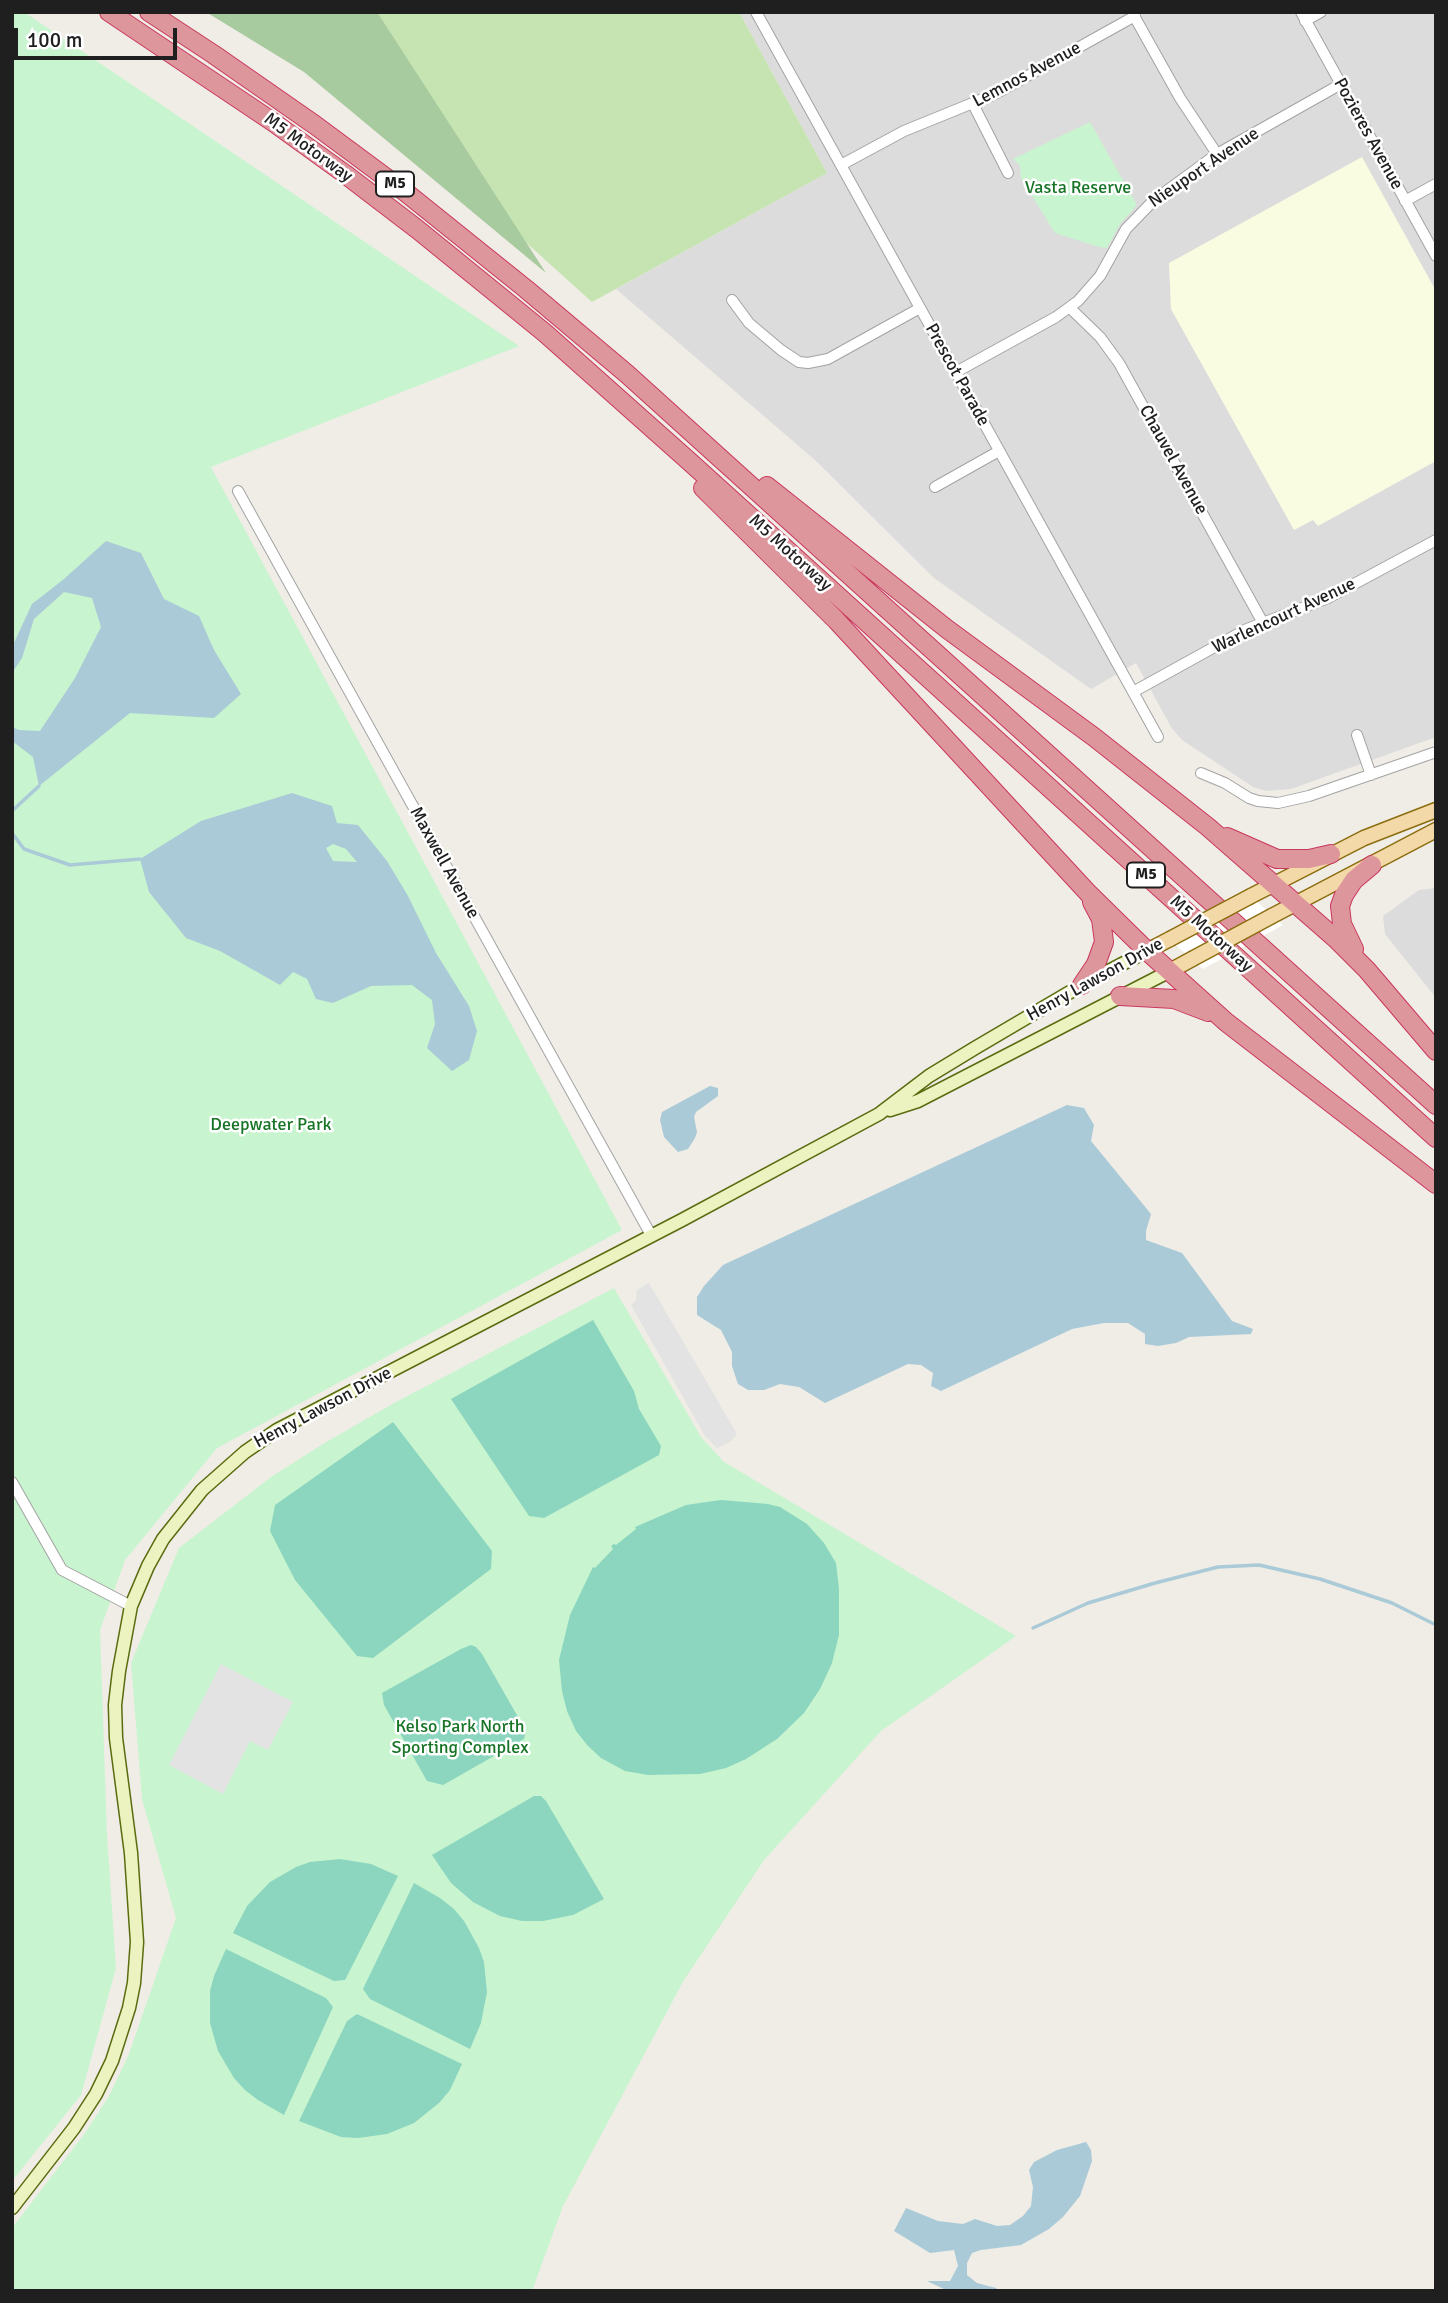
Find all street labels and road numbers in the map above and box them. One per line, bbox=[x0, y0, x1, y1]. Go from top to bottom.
street label: Lemnos Avenue bbox=[969, 37, 1085, 113]
street label: Pozieres Avenue bbox=[1328, 74, 1408, 194]
street label: M5 Motorway bbox=[259, 109, 357, 187]
street label: Nieuport Avenue bbox=[1145, 123, 1263, 213]
road number: M5 bbox=[376, 172, 414, 196]
street label: Prescot Parade bbox=[920, 320, 994, 430]
street label: Chauvel Avenue bbox=[1134, 401, 1212, 519]
street label: M5 Motorway bbox=[744, 510, 836, 596]
street label: Warlencourt Avenue bbox=[1209, 573, 1359, 659]
street label: Maxwell Avenue bbox=[404, 803, 484, 923]
road number: M5 bbox=[1127, 862, 1165, 888]
street label: M5 Motorway bbox=[1165, 891, 1257, 977]
street label: Henry Lawson Drive bbox=[1023, 934, 1167, 1026]
street label: Henry Lawson Drive bbox=[250, 1363, 396, 1453]

